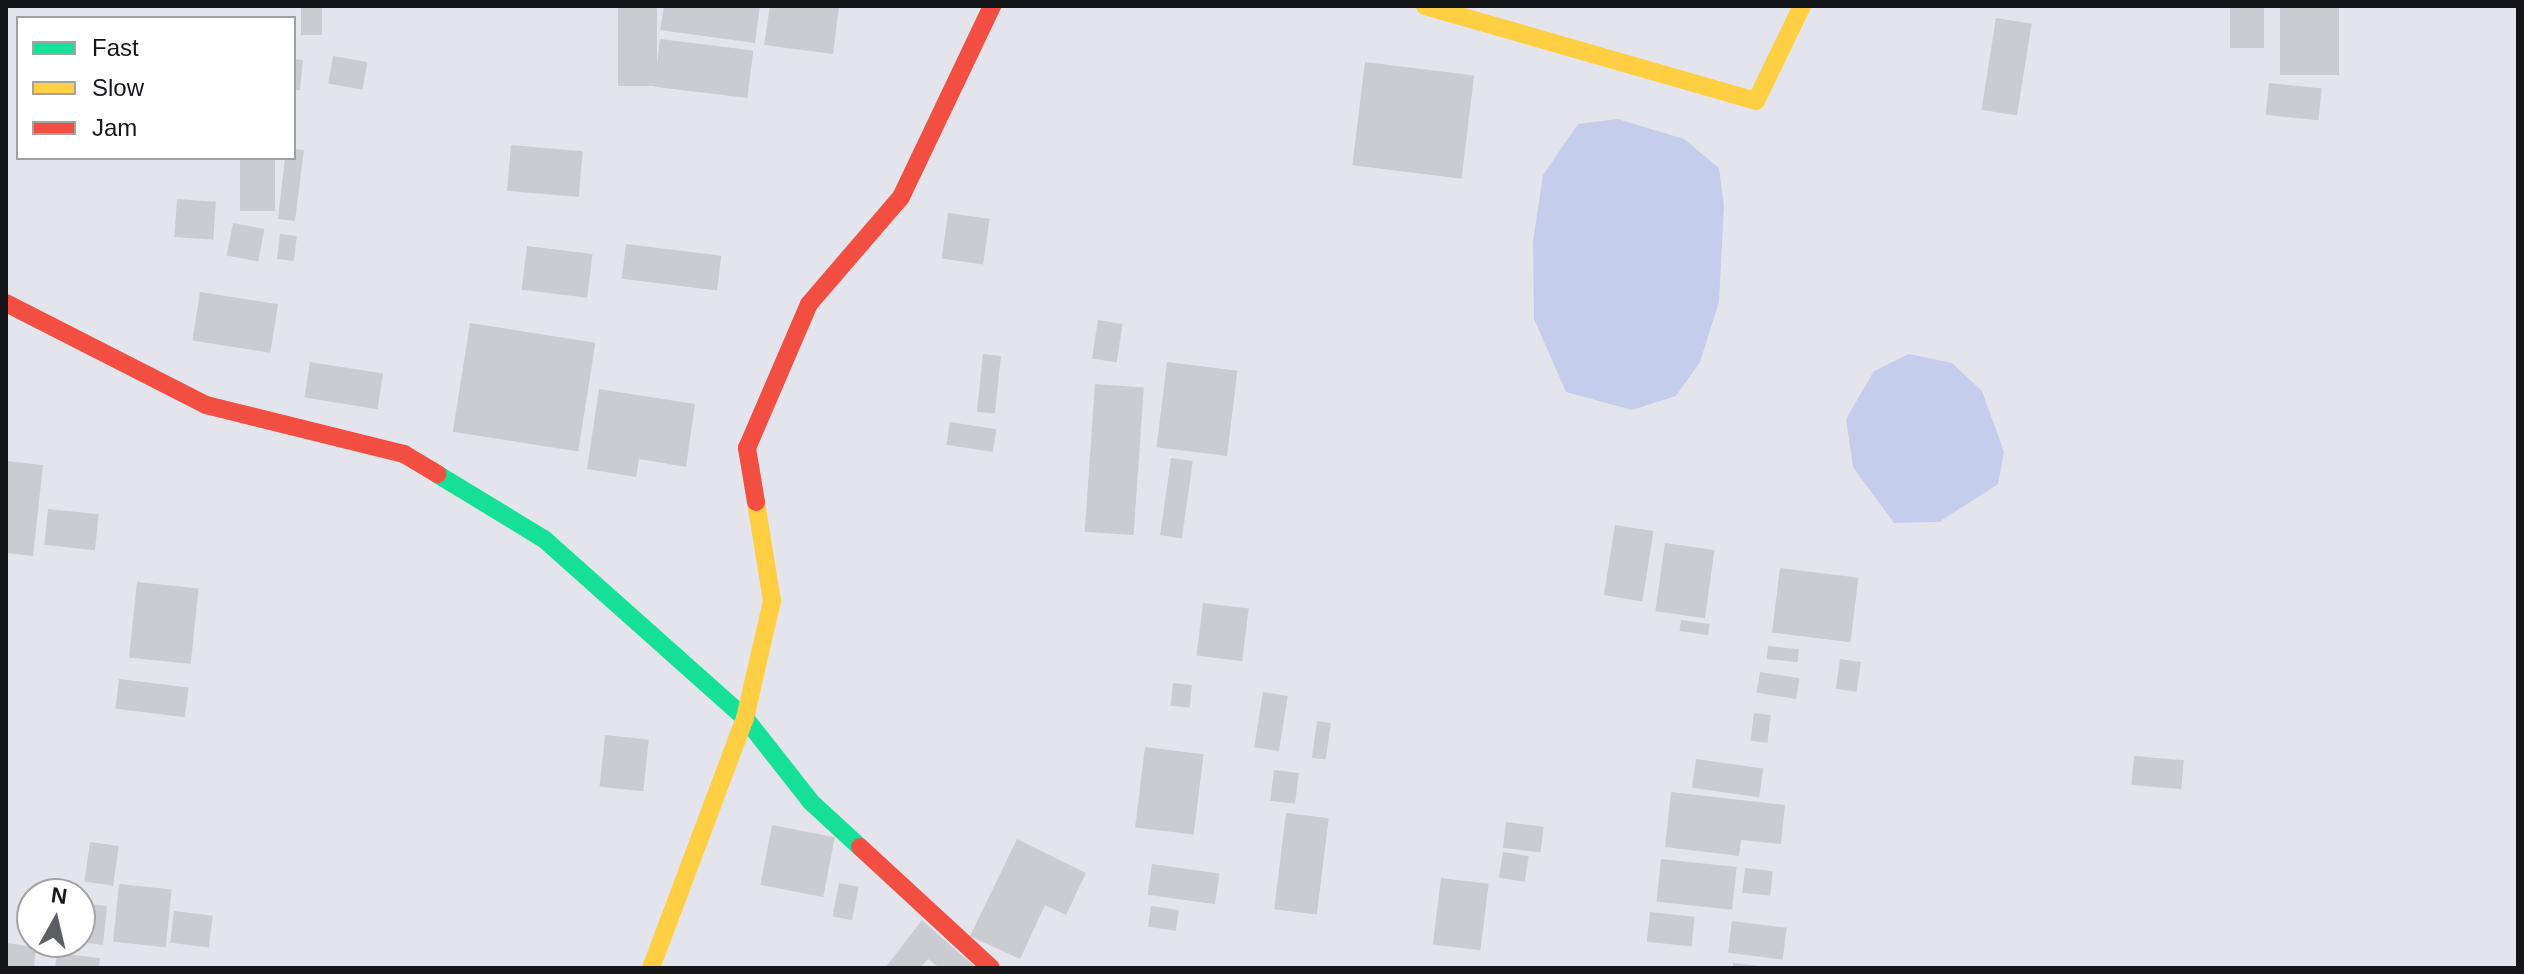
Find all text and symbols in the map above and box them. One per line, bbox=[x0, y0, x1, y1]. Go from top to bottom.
legend bbox=[16, 16, 296, 160]
text: Fast bbox=[92, 34, 139, 61]
text: Slow bbox=[92, 74, 144, 101]
text: Jam bbox=[92, 114, 137, 141]
north arrow bbox=[16, 878, 96, 958]
text: N bbox=[50, 882, 69, 909]

